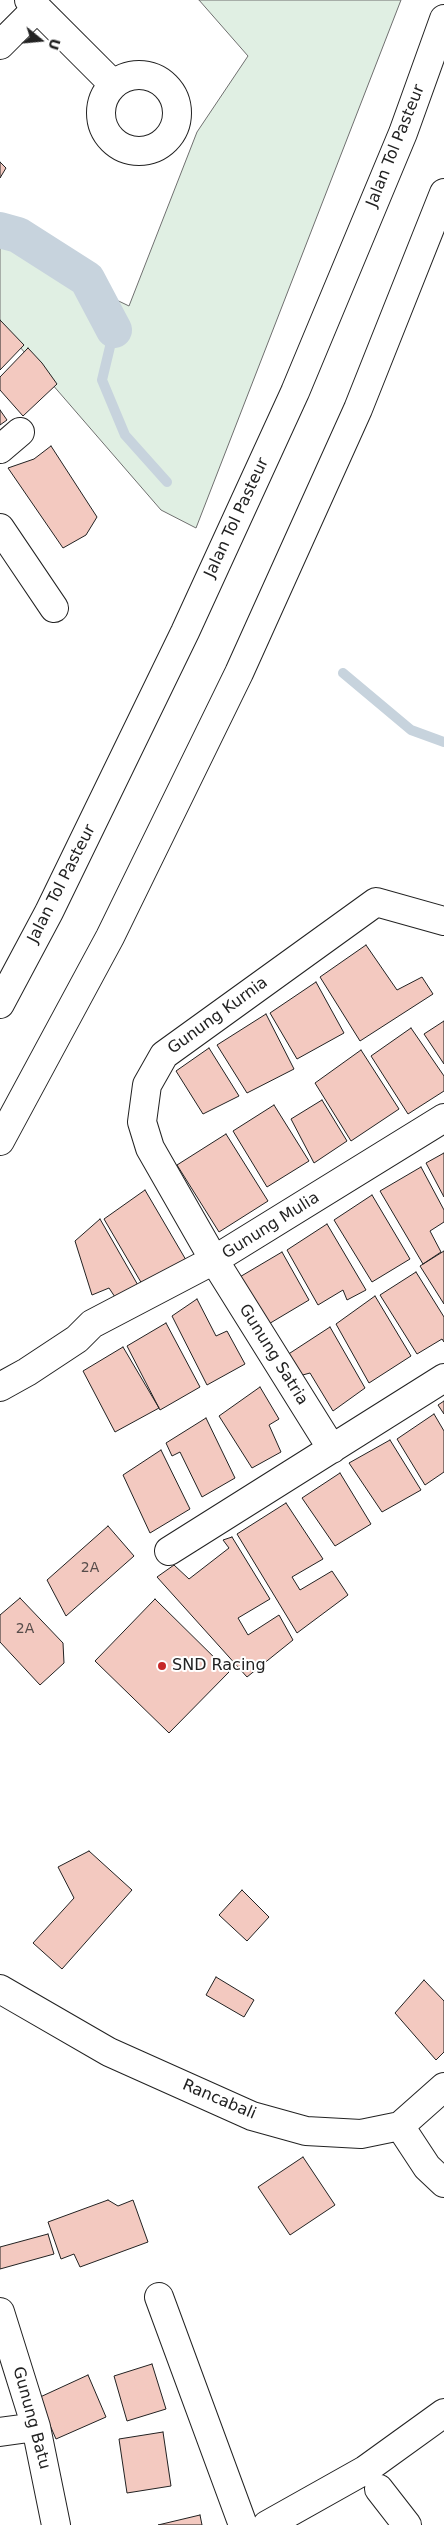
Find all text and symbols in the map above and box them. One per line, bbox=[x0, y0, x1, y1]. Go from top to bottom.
north arrow bbox=[15, 15, 65, 65]
text: U bbox=[45, 37, 64, 52]
street label: Jalan Tol Pasteur bbox=[363, 82, 429, 210]
street label: Jalan Tol Pasteur bbox=[201, 455, 273, 581]
street label: Jalan Tol Pasteur bbox=[24, 822, 100, 946]
street label: Gunung Kurnia bbox=[164, 973, 272, 1059]
street label: Gunung Mulia bbox=[219, 1188, 323, 1264]
street label: Gunung Satria bbox=[234, 1301, 312, 1409]
house number: 2A bbox=[81, 1560, 99, 1576]
house number: 2A bbox=[16, 1621, 34, 1637]
place label: SND Racing bbox=[172, 1656, 266, 1676]
marker: SND Racing bbox=[156, 1660, 168, 1672]
street label: Rancabali bbox=[179, 2076, 259, 2124]
street label: Gunung Batu bbox=[8, 2365, 54, 2471]

